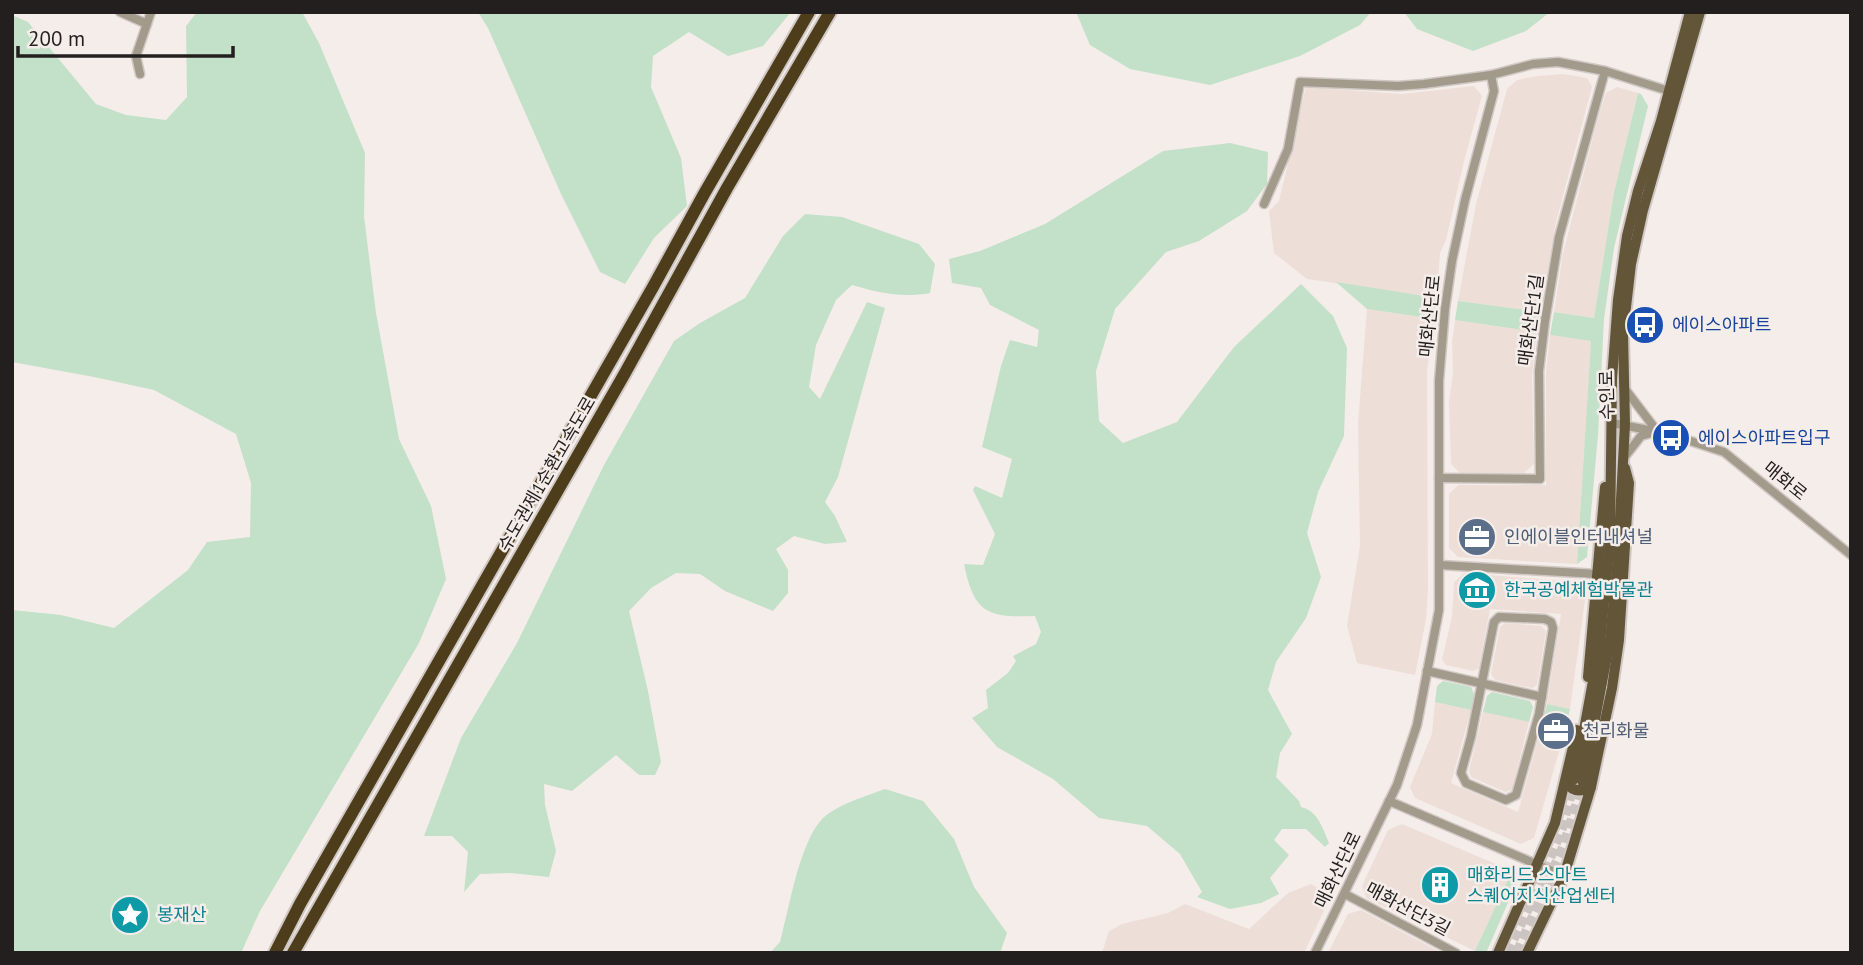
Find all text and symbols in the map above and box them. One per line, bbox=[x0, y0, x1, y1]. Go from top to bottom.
scale bar bbox=[18, 14, 233, 58]
text: 200 m bbox=[28, 25, 85, 52]
street label: 매화산단1길 bbox=[1513, 272, 1548, 367]
street label: 매화산단로 bbox=[1414, 274, 1445, 358]
bus stop icon: 에이스아파트 bbox=[1624, 304, 1666, 346]
place label: 에이스아파트 bbox=[1672, 313, 1771, 336]
street label: 수인로 bbox=[1595, 370, 1618, 420]
street label: 수도권제1순환고속도로 bbox=[493, 392, 600, 555]
bus stop icon: 에이스아파트입구 bbox=[1650, 417, 1692, 459]
place label: 에이스아파트입구 bbox=[1698, 426, 1830, 449]
street label: 매화로 bbox=[1759, 456, 1812, 505]
office icon: 인에이블인터내셔널 bbox=[1456, 516, 1498, 558]
place label: 인에이블인터내셔널 bbox=[1504, 525, 1653, 548]
museum icon: 한국공예체험박물관 bbox=[1456, 569, 1498, 611]
place label: 한국공예체험박물관 bbox=[1504, 578, 1653, 601]
office icon: 천리화물 bbox=[1535, 710, 1577, 752]
place label: 천리화물 bbox=[1583, 719, 1649, 742]
street label: 매화산단로 bbox=[1309, 828, 1366, 912]
place label: 매화리드 스마트 스퀘어지식산업센터 bbox=[1467, 863, 1616, 907]
building icon: 매화리드 스마트 스퀘어지식산업센터 bbox=[1419, 864, 1461, 906]
street label: 매화산단3길 bbox=[1362, 877, 1455, 940]
place icon: 봉재산 bbox=[109, 894, 151, 936]
place label: 봉재산 bbox=[157, 903, 207, 926]

